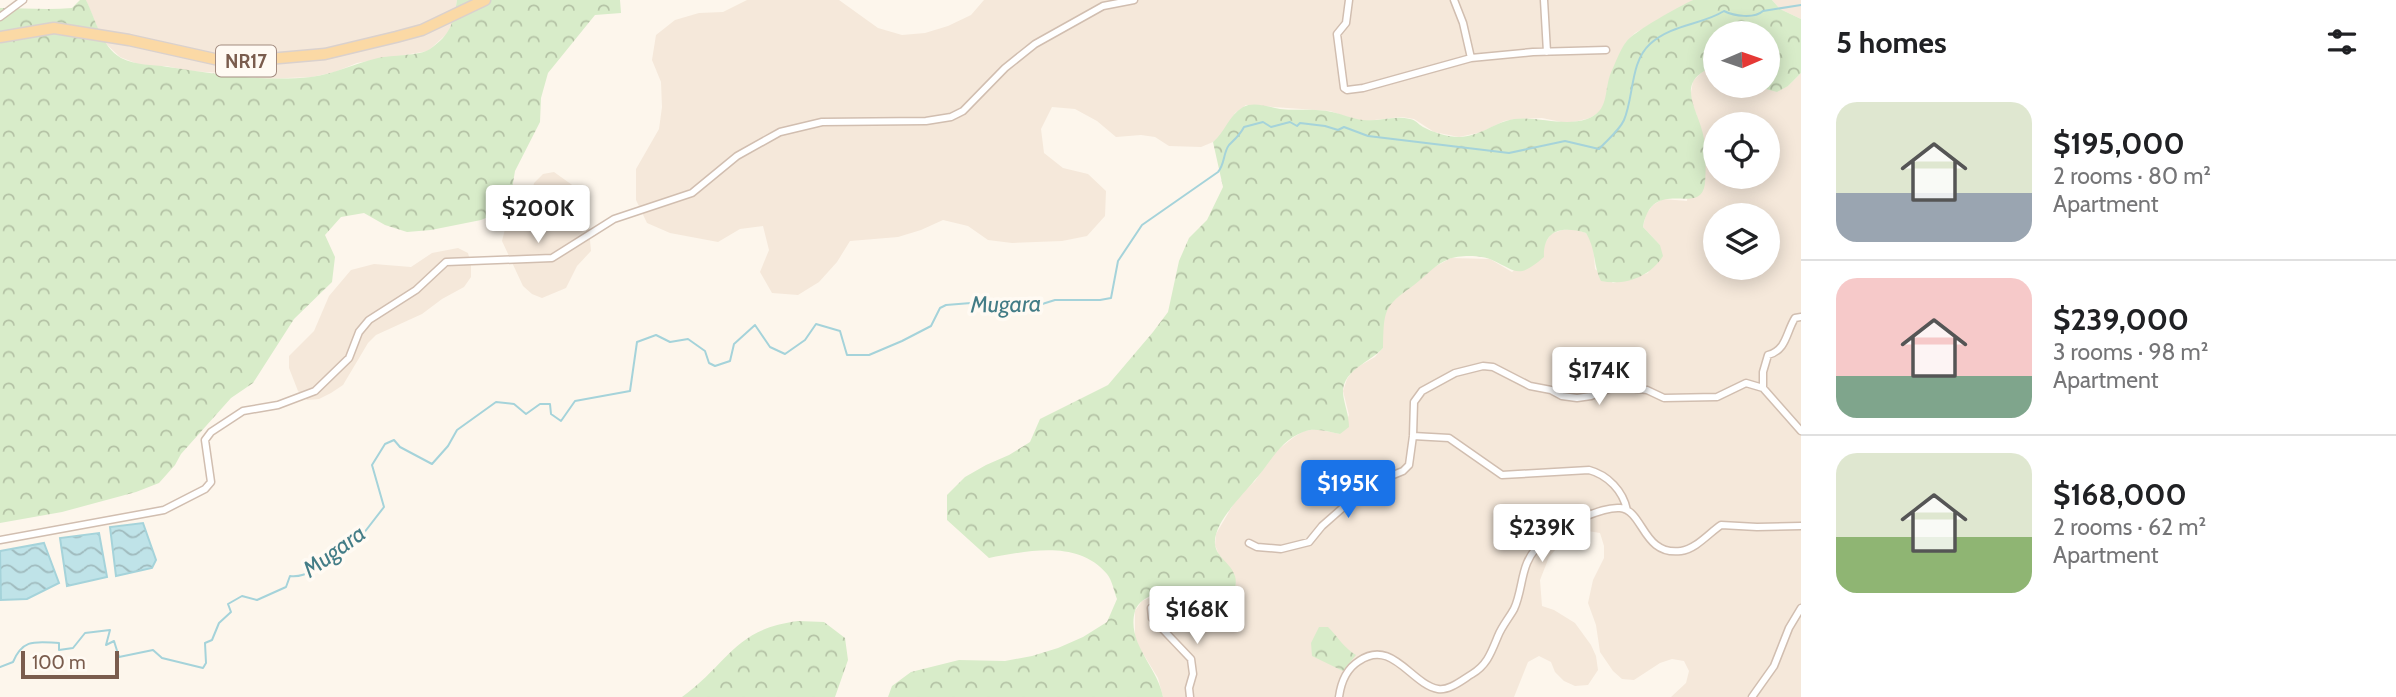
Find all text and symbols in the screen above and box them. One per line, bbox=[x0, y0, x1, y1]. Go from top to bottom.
north arrow bbox=[1703, 21, 1780, 98]
map controls bbox=[1703, 21, 1780, 280]
icon: filters bbox=[2323, 23, 2361, 61]
text: 5 homes bbox=[1836, 24, 1947, 61]
road number: NR17 bbox=[216, 45, 276, 76]
button: locate bbox=[1703, 112, 1780, 189]
text: $195,000 bbox=[2053, 125, 2185, 162]
icon: home bbox=[1892, 130, 1976, 214]
text: 2 rooms · 80 m² bbox=[2053, 162, 2211, 190]
pin: $200K bbox=[489, 186, 587, 245]
text: Apartment bbox=[2053, 190, 2158, 218]
text: $200K bbox=[502, 194, 574, 222]
button: layers bbox=[1703, 203, 1780, 280]
water label: Mugara bbox=[969, 289, 1042, 319]
text: $239,000 bbox=[2053, 301, 2189, 338]
icon: home bbox=[1892, 306, 1976, 390]
text: 3 rooms · 98 m² bbox=[2053, 338, 2208, 366]
pin: $174K bbox=[1550, 348, 1648, 407]
text: $174K bbox=[1568, 356, 1630, 384]
text: Apartment bbox=[2053, 366, 2158, 394]
pin: $195K bbox=[1299, 461, 1397, 520]
text: $195K bbox=[1317, 469, 1379, 497]
text: $168,000 bbox=[2053, 476, 2187, 513]
icon: home bbox=[1892, 481, 1976, 565]
pin: $239K bbox=[1493, 504, 1591, 564]
text: $239K bbox=[1509, 513, 1575, 541]
text: 2 rooms · 62 m² bbox=[2053, 513, 2206, 541]
water label: Mugara bbox=[296, 519, 371, 584]
text: Apartment bbox=[2053, 541, 2158, 569]
pin: $168K bbox=[1148, 586, 1246, 646]
text: $168K bbox=[1165, 595, 1229, 623]
scale bar bbox=[21, 648, 119, 680]
text: 100 m bbox=[32, 651, 86, 674]

